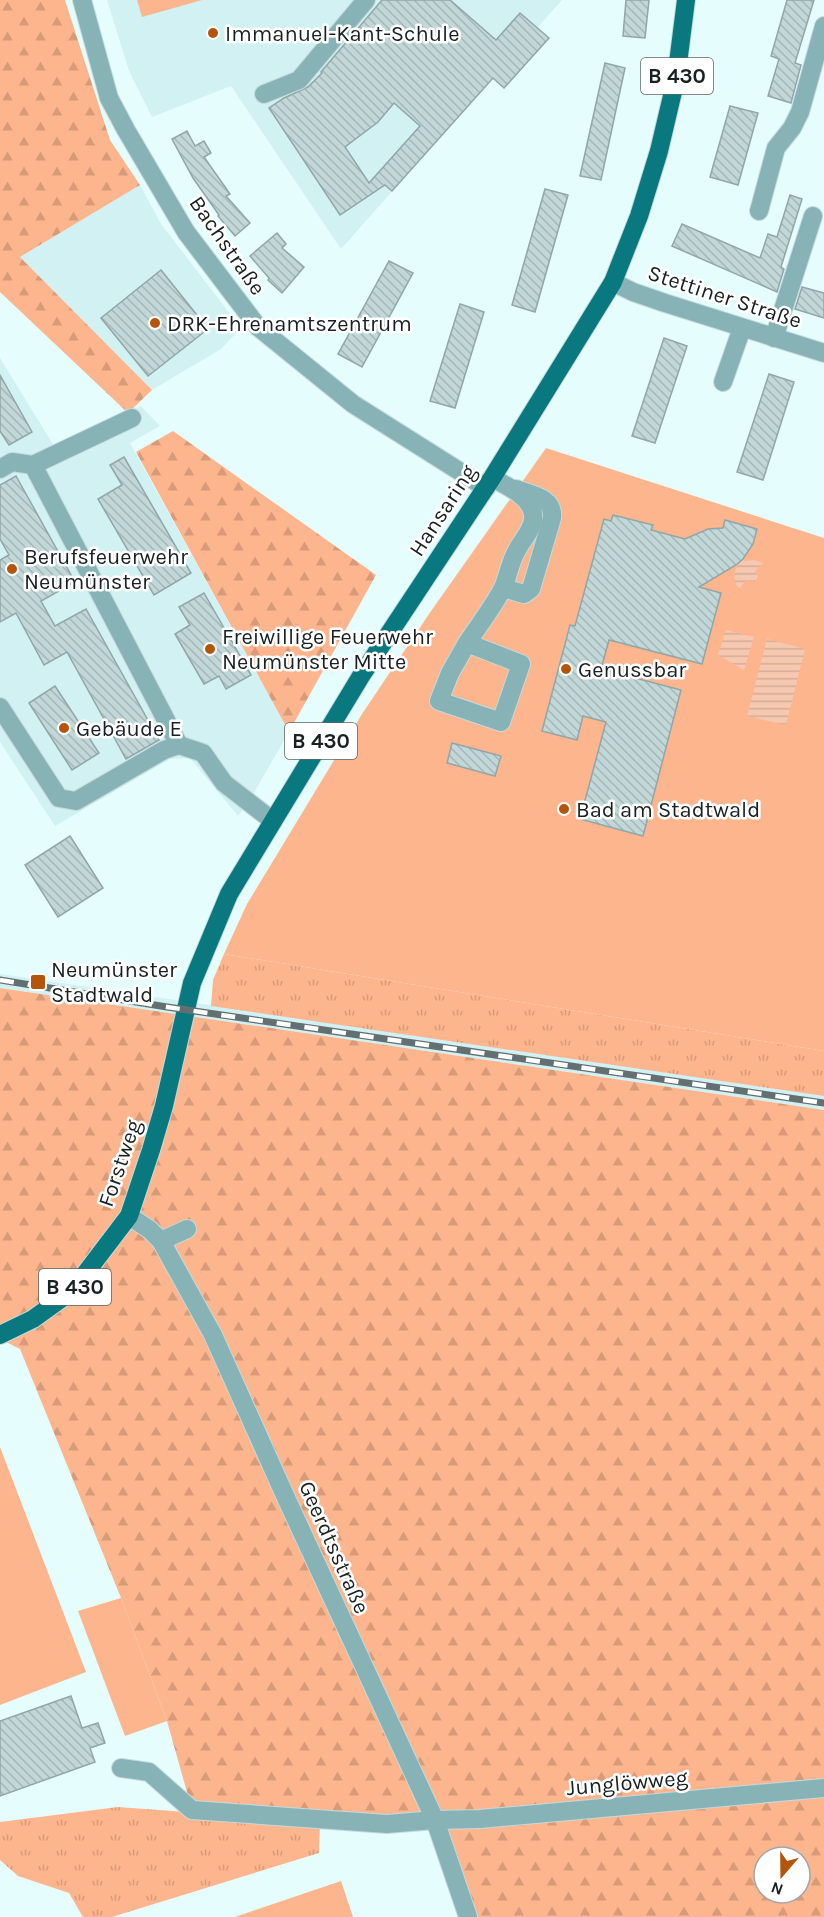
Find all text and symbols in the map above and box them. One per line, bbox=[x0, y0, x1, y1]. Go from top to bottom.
place label: Immanuel-Kant-Schule bbox=[225, 21, 460, 47]
marker: Immanuel-Kant-Schule bbox=[206, 26, 220, 40]
road number: B 430 bbox=[641, 58, 713, 94]
street label: Bachstraße bbox=[184, 191, 271, 300]
street label: Stettiner Straße bbox=[645, 260, 805, 334]
place label: DRK-Ehrenamtszentrum bbox=[167, 311, 412, 337]
marker: DRK-Ehrenamtszentrum bbox=[148, 316, 162, 330]
street label: Hansaring bbox=[404, 459, 482, 561]
place label: Berufsfeuerwehr Neumünster bbox=[24, 544, 188, 595]
marker: Berufsfeuerwehr Neumünster bbox=[5, 562, 19, 576]
place label: Freiwillige Feuerwehr Neumünster Mitte bbox=[222, 624, 433, 675]
marker: Freiwillige Feuerwehr Neumünster Mitte bbox=[203, 642, 217, 656]
place label: Genussbar bbox=[578, 657, 686, 683]
marker: Genussbar bbox=[559, 662, 573, 676]
place label: Gebäude E bbox=[76, 716, 182, 742]
marker: Gebäude E bbox=[57, 721, 71, 735]
road number: B 430 bbox=[285, 723, 357, 759]
place label: Bad am Stadtwald bbox=[576, 797, 760, 823]
marker: Bad am Stadtwald bbox=[557, 802, 571, 816]
place label: Neumünster Stadtwald bbox=[51, 957, 177, 1008]
marker: Neumünster Stadtwald bbox=[29, 973, 47, 991]
street label: Forstweg bbox=[93, 1116, 147, 1210]
road number: B 430 bbox=[39, 1269, 111, 1305]
street label: Geerdtsstraße bbox=[293, 1477, 375, 1618]
street label: Junglöwweg bbox=[565, 1765, 689, 1801]
north arrow bbox=[752, 1845, 812, 1905]
text: N bbox=[768, 1878, 786, 1900]

